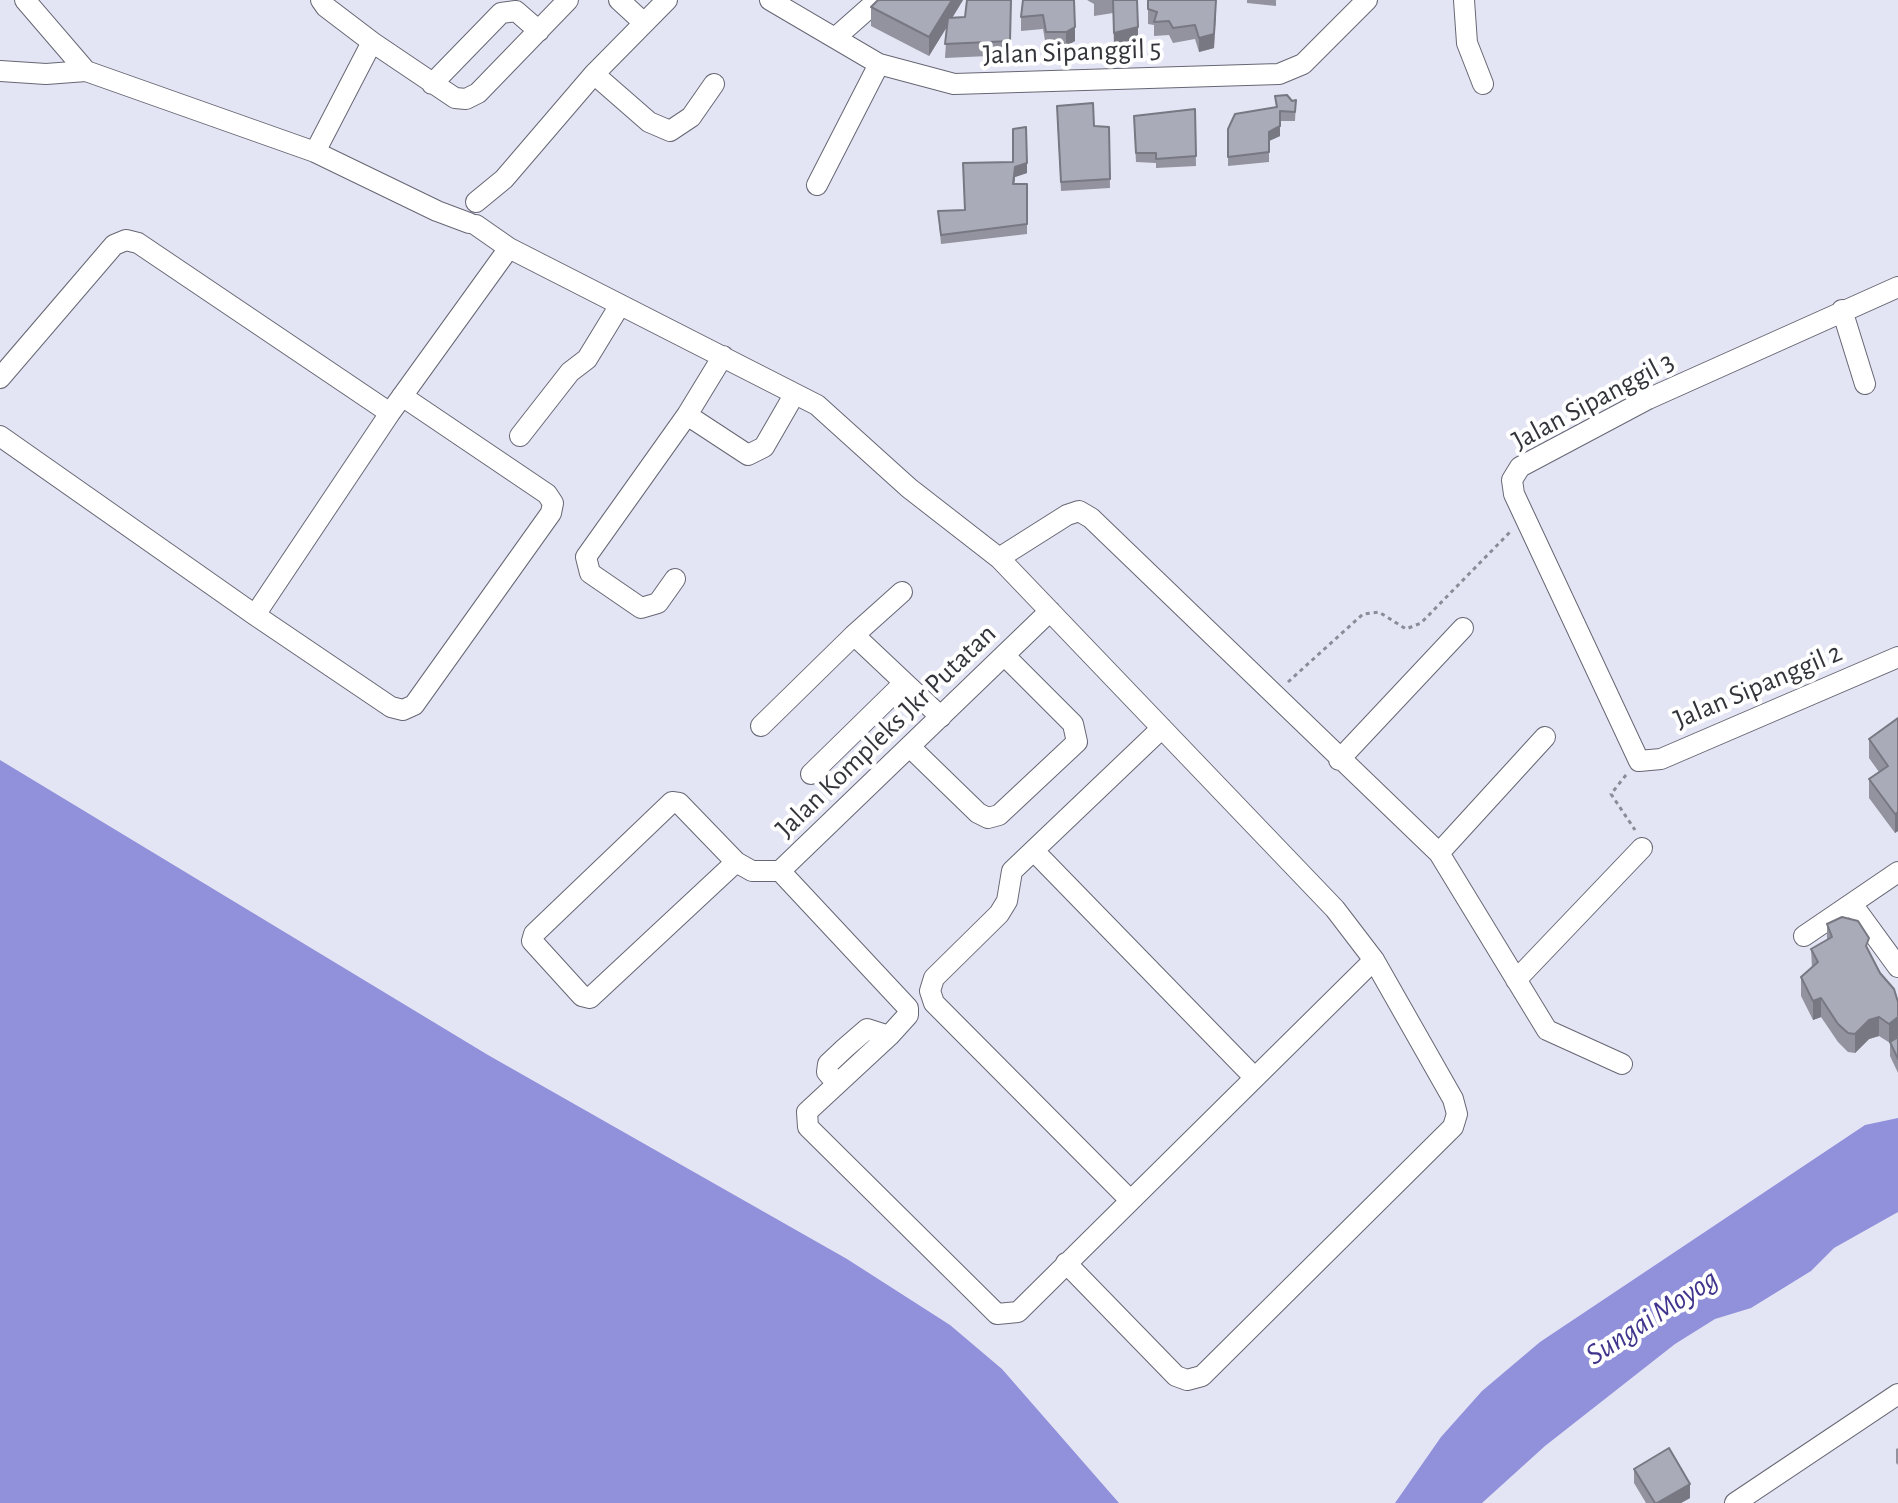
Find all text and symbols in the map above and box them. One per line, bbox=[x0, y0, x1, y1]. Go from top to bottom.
street label: Jalan Sipanggil 5 bbox=[982, 32, 1162, 72]
street label: Jalan Sipanggil 3 bbox=[1506, 344, 1680, 458]
street label: Jalan Kompleks Jkr Putatan bbox=[769, 617, 1003, 845]
street label: Jalan Sipanggil 2 bbox=[1669, 635, 1847, 737]
water label: Sungai Moyog bbox=[1579, 1261, 1725, 1373]

